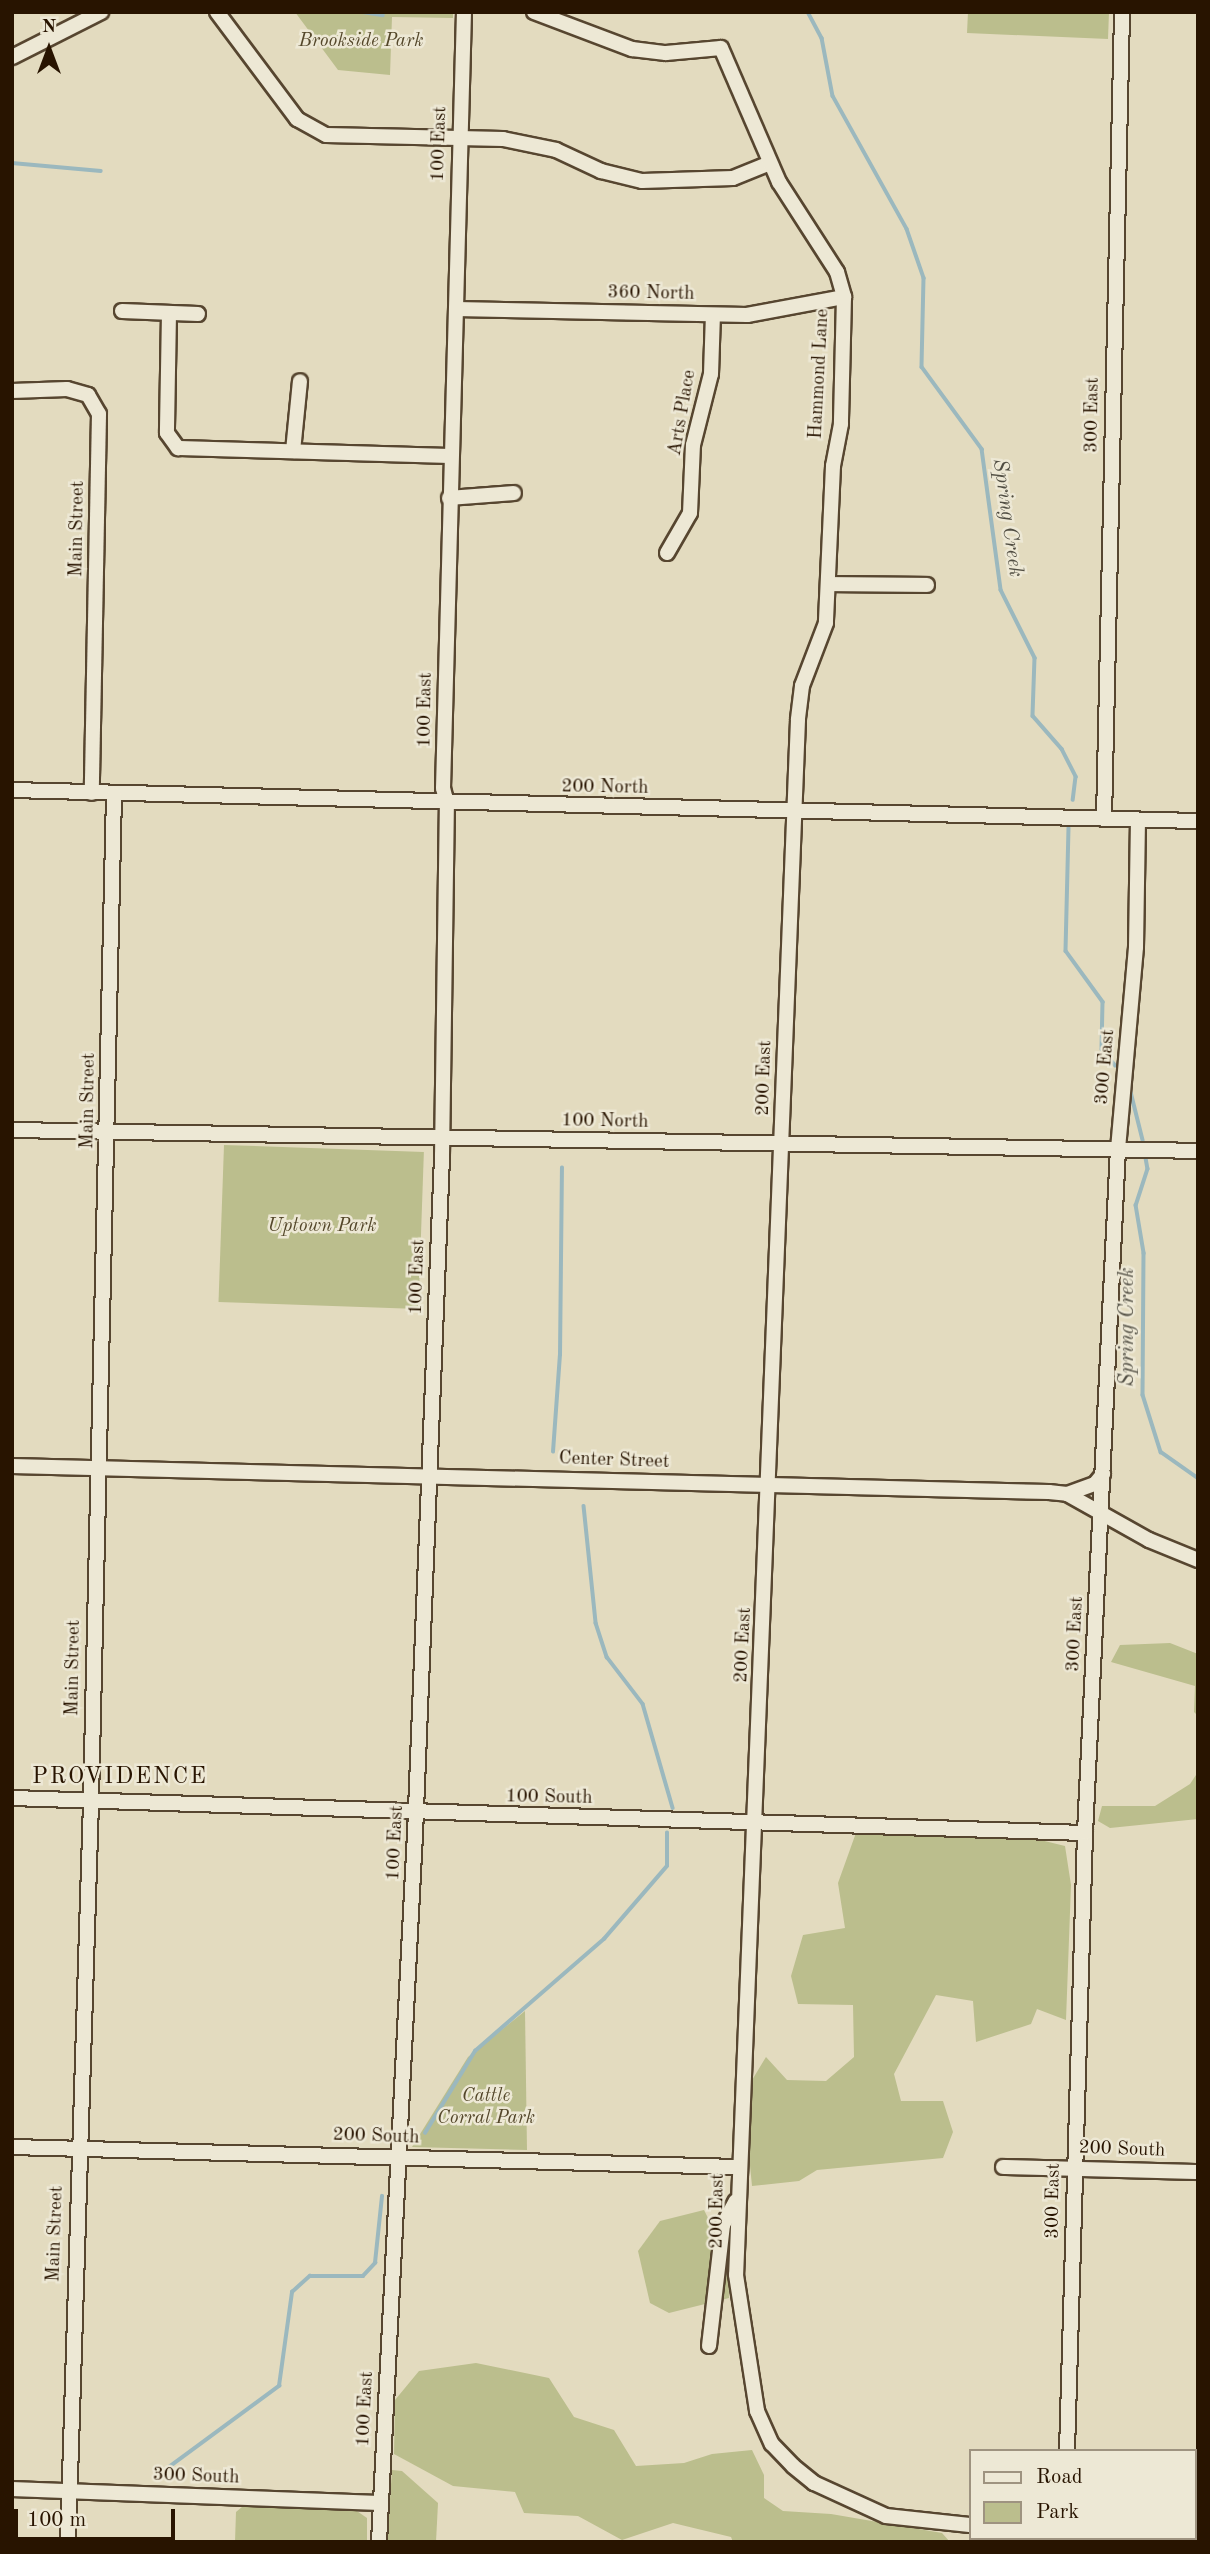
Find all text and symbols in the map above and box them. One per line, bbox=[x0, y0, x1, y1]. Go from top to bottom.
north arrow bbox=[14, 14, 84, 84]
text: N bbox=[42, 18, 56, 37]
park label: Brookside Park bbox=[299, 31, 423, 53]
street label: 100 East bbox=[427, 106, 453, 182]
street label: 360 North bbox=[607, 282, 695, 306]
street label: Hammond Lane bbox=[805, 308, 835, 440]
street label: Arts Place bbox=[664, 368, 702, 458]
street label: 300 East bbox=[1081, 377, 1105, 453]
water label: Spring Creek bbox=[986, 457, 1028, 579]
street label: Main Street bbox=[66, 481, 90, 577]
street label: 100 East bbox=[414, 672, 438, 748]
street label: 200 North bbox=[561, 776, 649, 800]
street label: 300 East bbox=[1091, 1028, 1121, 1106]
street label: 200 East bbox=[752, 1040, 778, 1116]
street label: Main Street bbox=[77, 1053, 101, 1149]
street label: 100 North bbox=[561, 1110, 649, 1134]
park label: Uptown Park bbox=[267, 1216, 377, 1238]
street label: 100 East bbox=[405, 1239, 431, 1315]
water label: Spring Creek bbox=[1115, 1268, 1141, 1386]
street label: Center Street bbox=[558, 1448, 670, 1474]
street label: 300 East bbox=[1063, 1596, 1089, 1672]
street label: 200 East bbox=[731, 1607, 757, 1683]
street label: Main Street bbox=[62, 1620, 86, 1716]
district label: PROVIDENCE bbox=[33, 1763, 207, 1791]
street label: 100 South bbox=[505, 1786, 593, 1810]
street label: 100 East bbox=[383, 1805, 409, 1881]
park label: Cattle Corral Park bbox=[437, 2086, 535, 2130]
street label: 200 South bbox=[332, 2124, 420, 2150]
street label: 200 South bbox=[1078, 2137, 1166, 2163]
street label: 300 East bbox=[1042, 2163, 1066, 2239]
street label: 200 East bbox=[706, 2173, 730, 2249]
street label: Main Street bbox=[43, 2185, 69, 2283]
street label: 100 East bbox=[353, 2371, 379, 2447]
legend bbox=[968, 2449, 1196, 2540]
street label: 300 South bbox=[152, 2464, 240, 2490]
text: Road bbox=[1036, 2467, 1083, 2488]
scale bar bbox=[18, 2494, 178, 2538]
text: Park bbox=[1036, 2502, 1079, 2523]
text: 100 m bbox=[27, 2510, 86, 2531]

